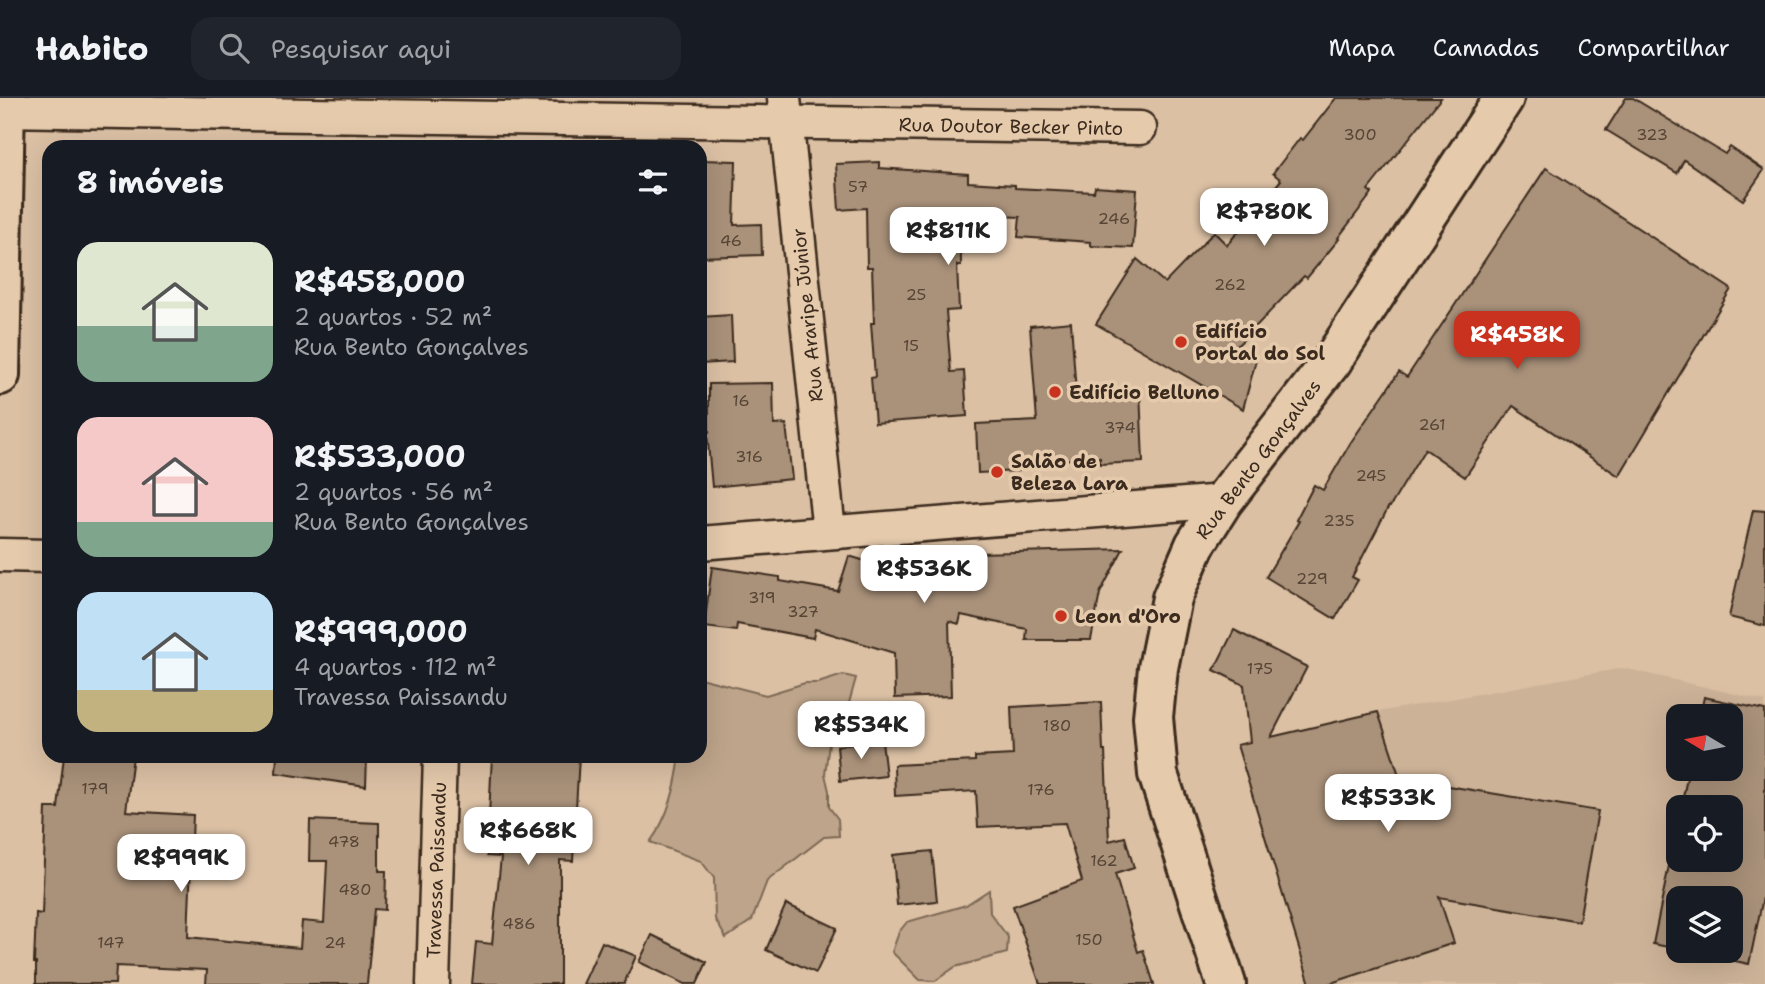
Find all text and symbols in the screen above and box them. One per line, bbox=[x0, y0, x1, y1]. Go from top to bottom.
search box bbox=[191, 17, 681, 80]
text: Habito bbox=[35, 26, 149, 71]
icon: search bbox=[215, 29, 253, 67]
text: Pesquisar aqui bbox=[271, 31, 451, 66]
text: Mapa bbox=[1328, 32, 1395, 64]
text: Camadas bbox=[1433, 32, 1540, 64]
text: Compartilhar bbox=[1578, 32, 1730, 64]
street label: Rua Doutor Becker Pinto bbox=[899, 112, 1123, 141]
house number: 300 bbox=[1343, 124, 1377, 145]
house number: 323 bbox=[1636, 124, 1668, 145]
text: 8 imóveis bbox=[77, 162, 224, 203]
icon: filters bbox=[634, 163, 672, 201]
house number: 57 bbox=[848, 176, 868, 197]
pin: R$780K bbox=[1207, 188, 1321, 248]
text: R$780K bbox=[1216, 196, 1312, 226]
pin: R$811K bbox=[891, 208, 1005, 267]
house number: 246 bbox=[1098, 208, 1130, 229]
text: R$811K bbox=[906, 215, 990, 245]
street label: Rua Araripe Júnior bbox=[786, 227, 829, 403]
house number: 46 bbox=[720, 230, 742, 251]
text: R$458,000 bbox=[294, 261, 466, 302]
icon: home bbox=[133, 270, 217, 354]
house number: 262 bbox=[1214, 274, 1246, 295]
house number: 25 bbox=[906, 284, 926, 305]
text: 2 quartos · 52 m² bbox=[294, 302, 492, 332]
pin: R$458K bbox=[1460, 312, 1574, 371]
place label: Edifício Portal do Sol bbox=[1195, 319, 1326, 366]
text: R$458K bbox=[1470, 319, 1564, 349]
text: Rua Bento Gonçalves bbox=[294, 332, 529, 362]
marker: Edifício Portal do Sol bbox=[1173, 334, 1189, 350]
house number: 15 bbox=[903, 335, 919, 356]
street label: Rua Bento Gonçalves bbox=[1190, 374, 1327, 544]
place label: Edifício Belluno bbox=[1069, 380, 1220, 405]
marker: Edifício Belluno bbox=[1047, 384, 1063, 400]
house number: 16 bbox=[732, 390, 750, 411]
house number: 261 bbox=[1418, 414, 1446, 435]
house number: 374 bbox=[1104, 417, 1136, 438]
text: R$533,000 bbox=[294, 436, 466, 477]
icon: home bbox=[133, 445, 217, 529]
house number: 316 bbox=[735, 446, 763, 467]
place label: Salão de Beleza Lara bbox=[1011, 449, 1128, 496]
marker: Salão de Beleza Lara bbox=[989, 464, 1005, 480]
house number: 245 bbox=[1356, 465, 1386, 486]
text: 2 quartos · 56 m² bbox=[294, 477, 493, 507]
text: Rua Bento Gonçalves bbox=[294, 507, 529, 537]
house number: 235 bbox=[1324, 510, 1354, 531]
pin: R$536K bbox=[867, 546, 981, 605]
text: R$536K bbox=[877, 553, 971, 583]
house number: 229 bbox=[1296, 568, 1328, 589]
house number: 319 bbox=[748, 587, 776, 608]
house number: 327 bbox=[787, 601, 819, 622]
place label: Leon d'Oro bbox=[1075, 604, 1181, 629]
marker: Leon d'Oro bbox=[1053, 608, 1069, 624]
text: R$999,000 bbox=[294, 611, 468, 652]
icon: home bbox=[133, 620, 217, 704]
text: 4 quartos · 112 m² bbox=[294, 652, 497, 682]
house number: 175 bbox=[1247, 658, 1273, 679]
text: Travessa Paissandu bbox=[294, 682, 508, 712]
pin: R$534K bbox=[804, 702, 918, 761]
north arrow bbox=[1666, 704, 1743, 780]
map controls bbox=[1666, 704, 1743, 963]
text: R$534K bbox=[814, 709, 908, 739]
house number: 180 bbox=[1043, 715, 1071, 736]
pin: R$533K bbox=[1331, 774, 1445, 834]
house number: 179 bbox=[81, 778, 109, 799]
house number: 176 bbox=[1027, 779, 1055, 800]
street label: Travessa Paissandu bbox=[421, 781, 452, 959]
text: R$533K bbox=[1341, 782, 1435, 812]
button: locate bbox=[1666, 795, 1743, 872]
pin: R$668K bbox=[471, 808, 585, 867]
text: R$668K bbox=[480, 815, 576, 845]
house number: 478 bbox=[328, 831, 360, 852]
pin: R$999K bbox=[124, 834, 238, 894]
text: R$999K bbox=[133, 842, 229, 872]
house number: 162 bbox=[1090, 850, 1118, 871]
house number: 480 bbox=[339, 879, 371, 900]
button: layers bbox=[1666, 886, 1743, 963]
house number: 486 bbox=[503, 913, 535, 934]
house number: 150 bbox=[1075, 929, 1103, 950]
house number: 147 bbox=[97, 932, 125, 953]
house number: 24 bbox=[324, 932, 346, 953]

